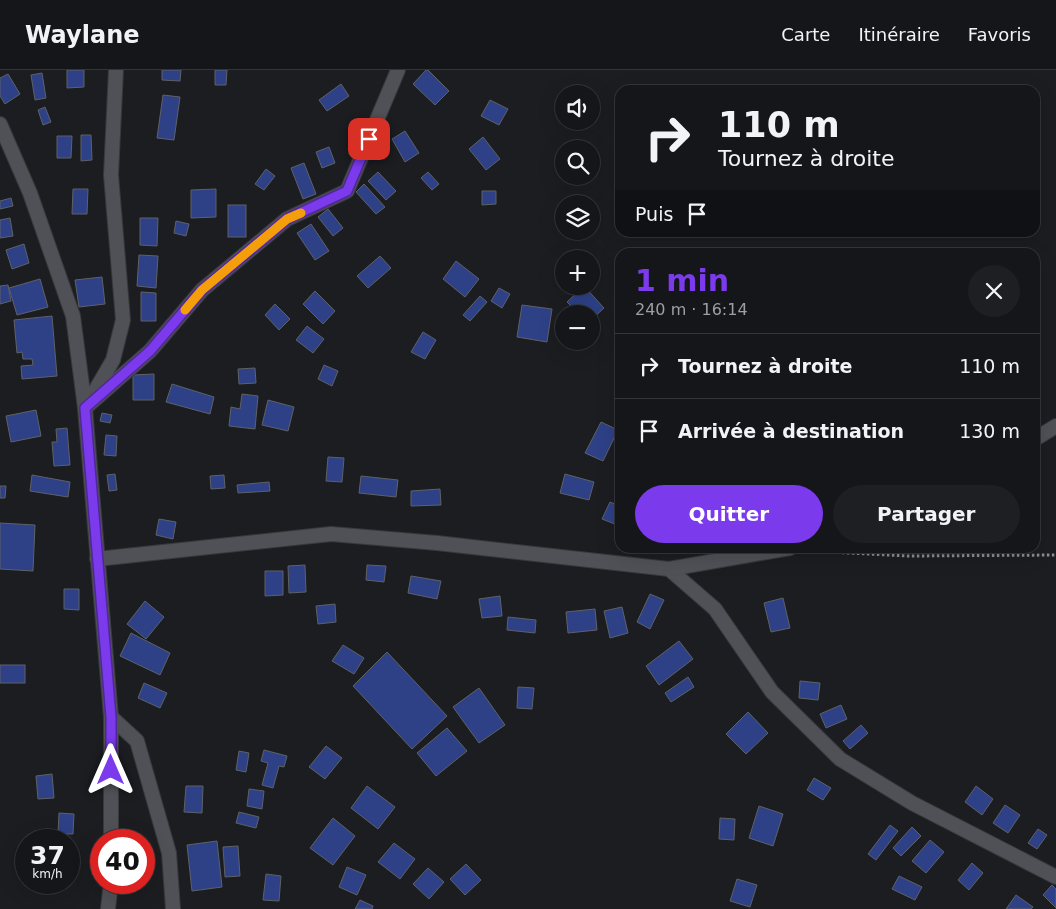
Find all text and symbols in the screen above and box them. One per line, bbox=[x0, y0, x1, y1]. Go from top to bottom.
text: Waylane bbox=[25, 21, 140, 49]
text: Carte bbox=[781, 24, 830, 45]
text: Itinéraire bbox=[858, 24, 940, 45]
text: Favoris bbox=[968, 24, 1031, 45]
map controls bbox=[555, 85, 600, 350]
button: sound bbox=[555, 85, 600, 130]
icon: right bbox=[635, 105, 700, 170]
text: 110 m bbox=[718, 105, 840, 145]
pin bbox=[348, 118, 390, 160]
icon: arrive bbox=[355, 125, 383, 153]
button: search bbox=[555, 140, 600, 185]
text: Tournez à droite bbox=[718, 146, 895, 171]
button: layers bbox=[555, 195, 600, 240]
icon: arrive bbox=[683, 200, 711, 228]
text: Puis bbox=[635, 203, 673, 225]
button: + bbox=[555, 250, 600, 295]
text: 1 min bbox=[635, 263, 729, 298]
button: close bbox=[968, 265, 1020, 317]
text: 240 m · 16:14 bbox=[635, 300, 748, 319]
button: − bbox=[555, 305, 600, 350]
icon: right bbox=[635, 352, 663, 380]
text: Tournez à droite bbox=[678, 355, 852, 377]
text: 110 m bbox=[959, 355, 1020, 377]
icon: arrive bbox=[635, 417, 663, 445]
text: Arrivée à destination bbox=[678, 420, 904, 442]
text: 130 m bbox=[959, 420, 1020, 442]
button: Quitter bbox=[635, 485, 823, 543]
button: Partager bbox=[833, 485, 1020, 543]
position arrow bbox=[84, 743, 136, 795]
speed limit sign: 40 bbox=[90, 829, 155, 894]
text: 37 bbox=[30, 841, 65, 870]
text: km/h bbox=[32, 867, 63, 881]

